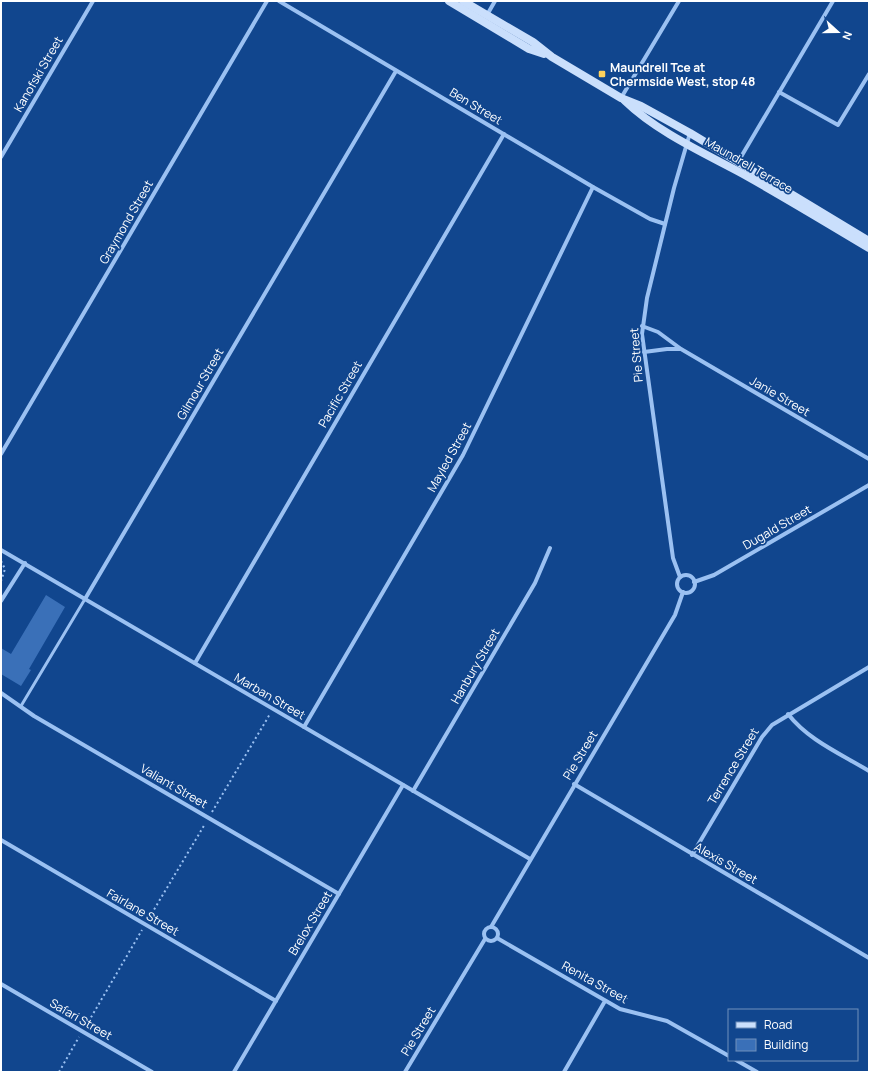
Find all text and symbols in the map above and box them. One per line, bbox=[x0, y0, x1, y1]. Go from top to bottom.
north arrow bbox=[818, 12, 858, 52]
text: N bbox=[839, 29, 856, 42]
street label: Kanofski Street bbox=[9, 33, 67, 115]
place label: Maundrell Tce at Chermside West, stop 48 bbox=[610, 59, 755, 90]
marker: Maundrell Tce at Chermside West, stop 48 bbox=[597, 69, 607, 79]
street label: Ben Street bbox=[446, 84, 506, 129]
street label: Maundrell Terrace bbox=[702, 133, 796, 197]
street label: Graymond Street bbox=[95, 177, 157, 267]
street label: Pie Street bbox=[625, 327, 647, 383]
street label: Gilmour Street bbox=[173, 345, 228, 423]
street label: Pacific Street bbox=[314, 357, 366, 430]
street label: Janie Street bbox=[747, 372, 813, 420]
street label: Mayled Street bbox=[423, 419, 475, 495]
street label: Dugald Street bbox=[740, 500, 815, 553]
street label: Hanbury Street bbox=[447, 625, 504, 707]
street label: Marban Street bbox=[231, 669, 309, 723]
street label: Terrence Street bbox=[703, 724, 763, 808]
street label: Pie Street bbox=[559, 727, 601, 783]
street label: Valiant Street bbox=[137, 760, 211, 812]
street label: Alexis Street bbox=[691, 838, 761, 888]
street label: Fairlane Street bbox=[104, 884, 182, 940]
street label: Brelox Street bbox=[284, 887, 336, 958]
street label: Renita Street bbox=[559, 957, 631, 1007]
street label: Safari Street bbox=[47, 994, 116, 1044]
street label: Pie Street bbox=[397, 1003, 439, 1059]
legend bbox=[728, 1009, 858, 1061]
text: Road bbox=[764, 1016, 792, 1033]
text: Building bbox=[764, 1036, 808, 1053]

